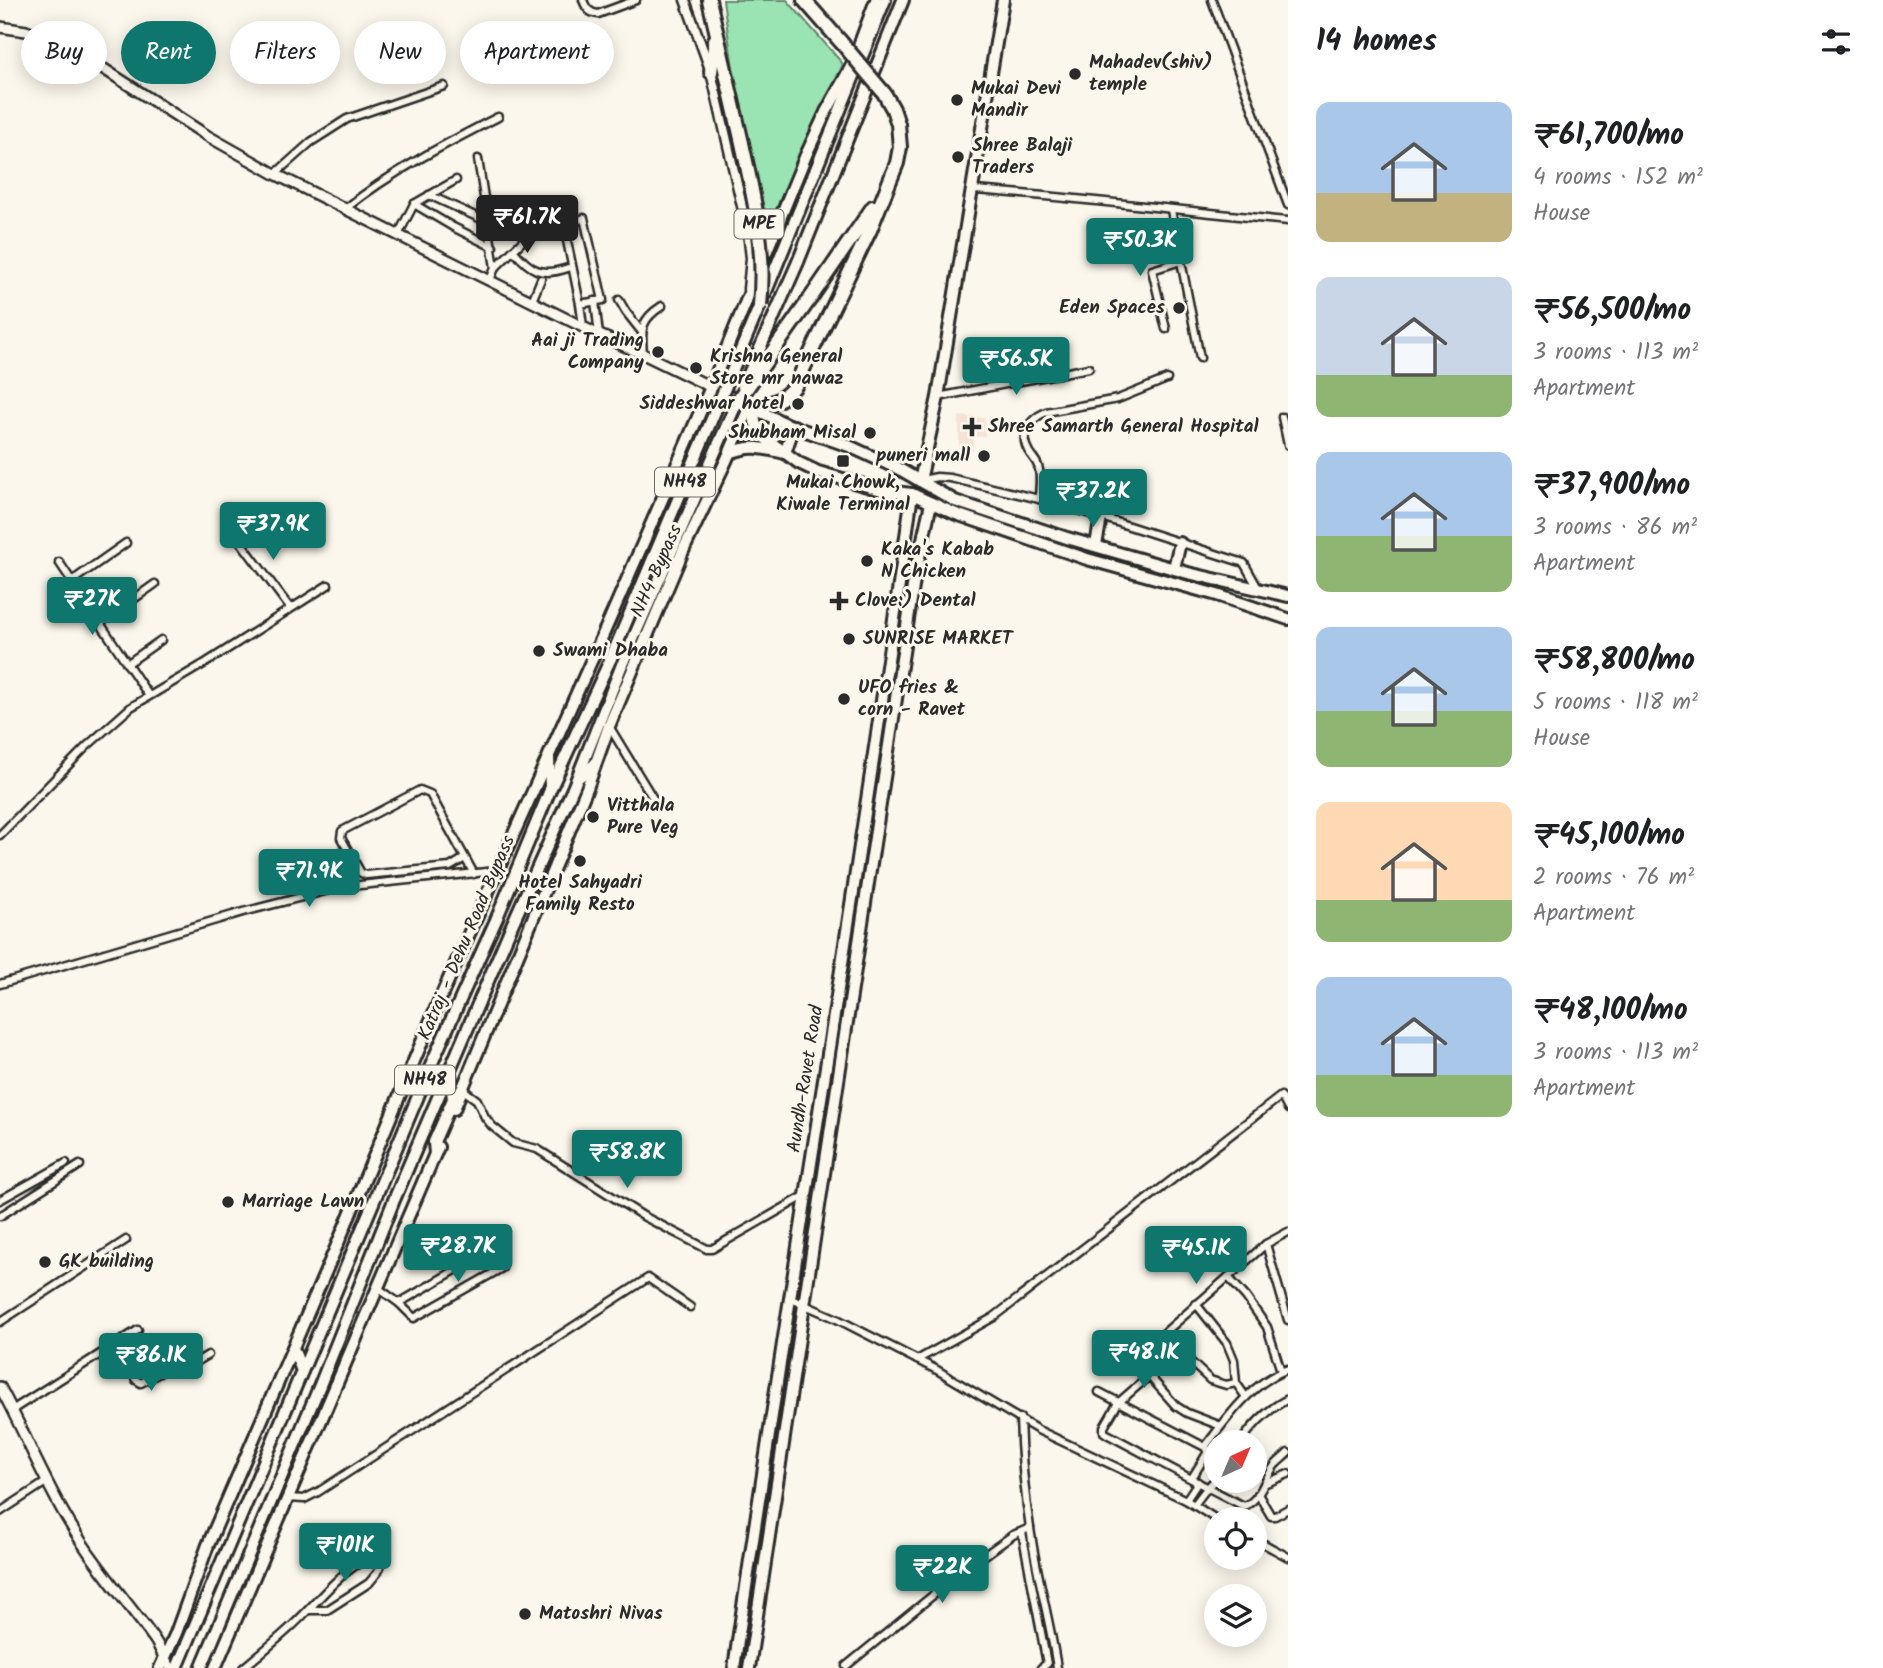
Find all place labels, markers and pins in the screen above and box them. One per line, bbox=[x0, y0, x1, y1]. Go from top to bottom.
place label: Mahadev(shiv) temple bbox=[1089, 48, 1213, 100]
marker: Mahadev(shiv) temple bbox=[1067, 66, 1083, 82]
place label: Mukai Devi Mandir bbox=[971, 74, 1062, 126]
marker: Mukai Devi Mandir bbox=[949, 92, 965, 108]
place label: Shree Balaji Traders bbox=[972, 131, 1073, 183]
marker: Shree Balaji Traders bbox=[950, 149, 966, 165]
pin: ₹61.7K bbox=[470, 196, 584, 255]
pin: ₹50.3K bbox=[1083, 218, 1197, 278]
place label: Eden Spaces bbox=[1059, 293, 1165, 323]
marker: Eden Spaces bbox=[1171, 300, 1187, 316]
place label: Aai ji Trading Company bbox=[531, 326, 644, 378]
pin: ₹56.5K bbox=[959, 338, 1073, 397]
place label: Krishna General Store mr nawaz bbox=[710, 342, 843, 394]
marker: Aai ji Trading Company bbox=[650, 344, 666, 360]
marker: Krishna General Store mr nawaz bbox=[688, 360, 704, 376]
place label: Siddeshwar hotel bbox=[640, 389, 785, 419]
marker: Siddeshwar hotel bbox=[790, 396, 806, 412]
place label: Shree Samarth General Hospital bbox=[988, 412, 1259, 442]
marker: Shree Samarth General Hospital bbox=[962, 417, 982, 437]
place label: Shubham Misal bbox=[729, 418, 857, 448]
marker: Shubham Misal bbox=[862, 425, 878, 441]
place label: puneri mall bbox=[875, 441, 971, 471]
marker: puneri mall bbox=[976, 448, 992, 464]
marker: Mukai Chowk, Kiwale Terminal bbox=[835, 453, 851, 469]
place label: Mukai Chowk, Kiwale Terminal bbox=[776, 468, 911, 520]
pin: ₹37.2K bbox=[1036, 470, 1150, 529]
pin: ₹37.9K bbox=[216, 503, 330, 562]
place label: Kaka's Kabab N Chicken bbox=[881, 535, 994, 587]
marker: Kaka's Kabab N Chicken bbox=[859, 553, 875, 569]
pin: ₹27K bbox=[51, 578, 133, 637]
place label: Clove:) Dental bbox=[855, 586, 977, 616]
marker: Clove:) Dental bbox=[829, 591, 849, 611]
place label: SUNRISE MARKET bbox=[863, 624, 1014, 654]
marker: SUNRISE MARKET bbox=[841, 631, 857, 647]
place label: Swami Dhaba bbox=[553, 636, 668, 666]
marker: Swami Dhaba bbox=[531, 643, 547, 659]
place label: UFO fries & corn - Ravet bbox=[858, 673, 965, 725]
marker: UFO fries & corn - Ravet bbox=[836, 691, 852, 707]
place label: Vitthala Pure Veg bbox=[607, 791, 679, 843]
marker: Vitthala Pure Veg bbox=[585, 809, 601, 825]
pin: ₹71.9K bbox=[252, 850, 366, 909]
marker: Hotel Sahyadri Family Resto bbox=[572, 853, 588, 869]
place label: Hotel Sahyadri Family Resto bbox=[518, 868, 643, 920]
pin: ₹58.8K bbox=[570, 1130, 684, 1190]
place label: Marriage Lawn bbox=[242, 1187, 364, 1217]
marker: Marriage Lawn bbox=[220, 1194, 236, 1210]
pin: ₹28.7K bbox=[401, 1224, 515, 1284]
pin: ₹45.1K bbox=[1139, 1226, 1253, 1286]
place label: GK building bbox=[59, 1247, 154, 1277]
marker: GK building bbox=[37, 1254, 53, 1270]
pin: ₹48.1K bbox=[1087, 1330, 1201, 1390]
pin: ₹86.1K bbox=[94, 1334, 208, 1393]
pin: ₹101K bbox=[296, 1524, 394, 1583]
pin: ₹22K bbox=[901, 1546, 983, 1605]
place label: Matoshri Nivas bbox=[539, 1599, 663, 1629]
marker: Matoshri Nivas bbox=[517, 1606, 533, 1622]

